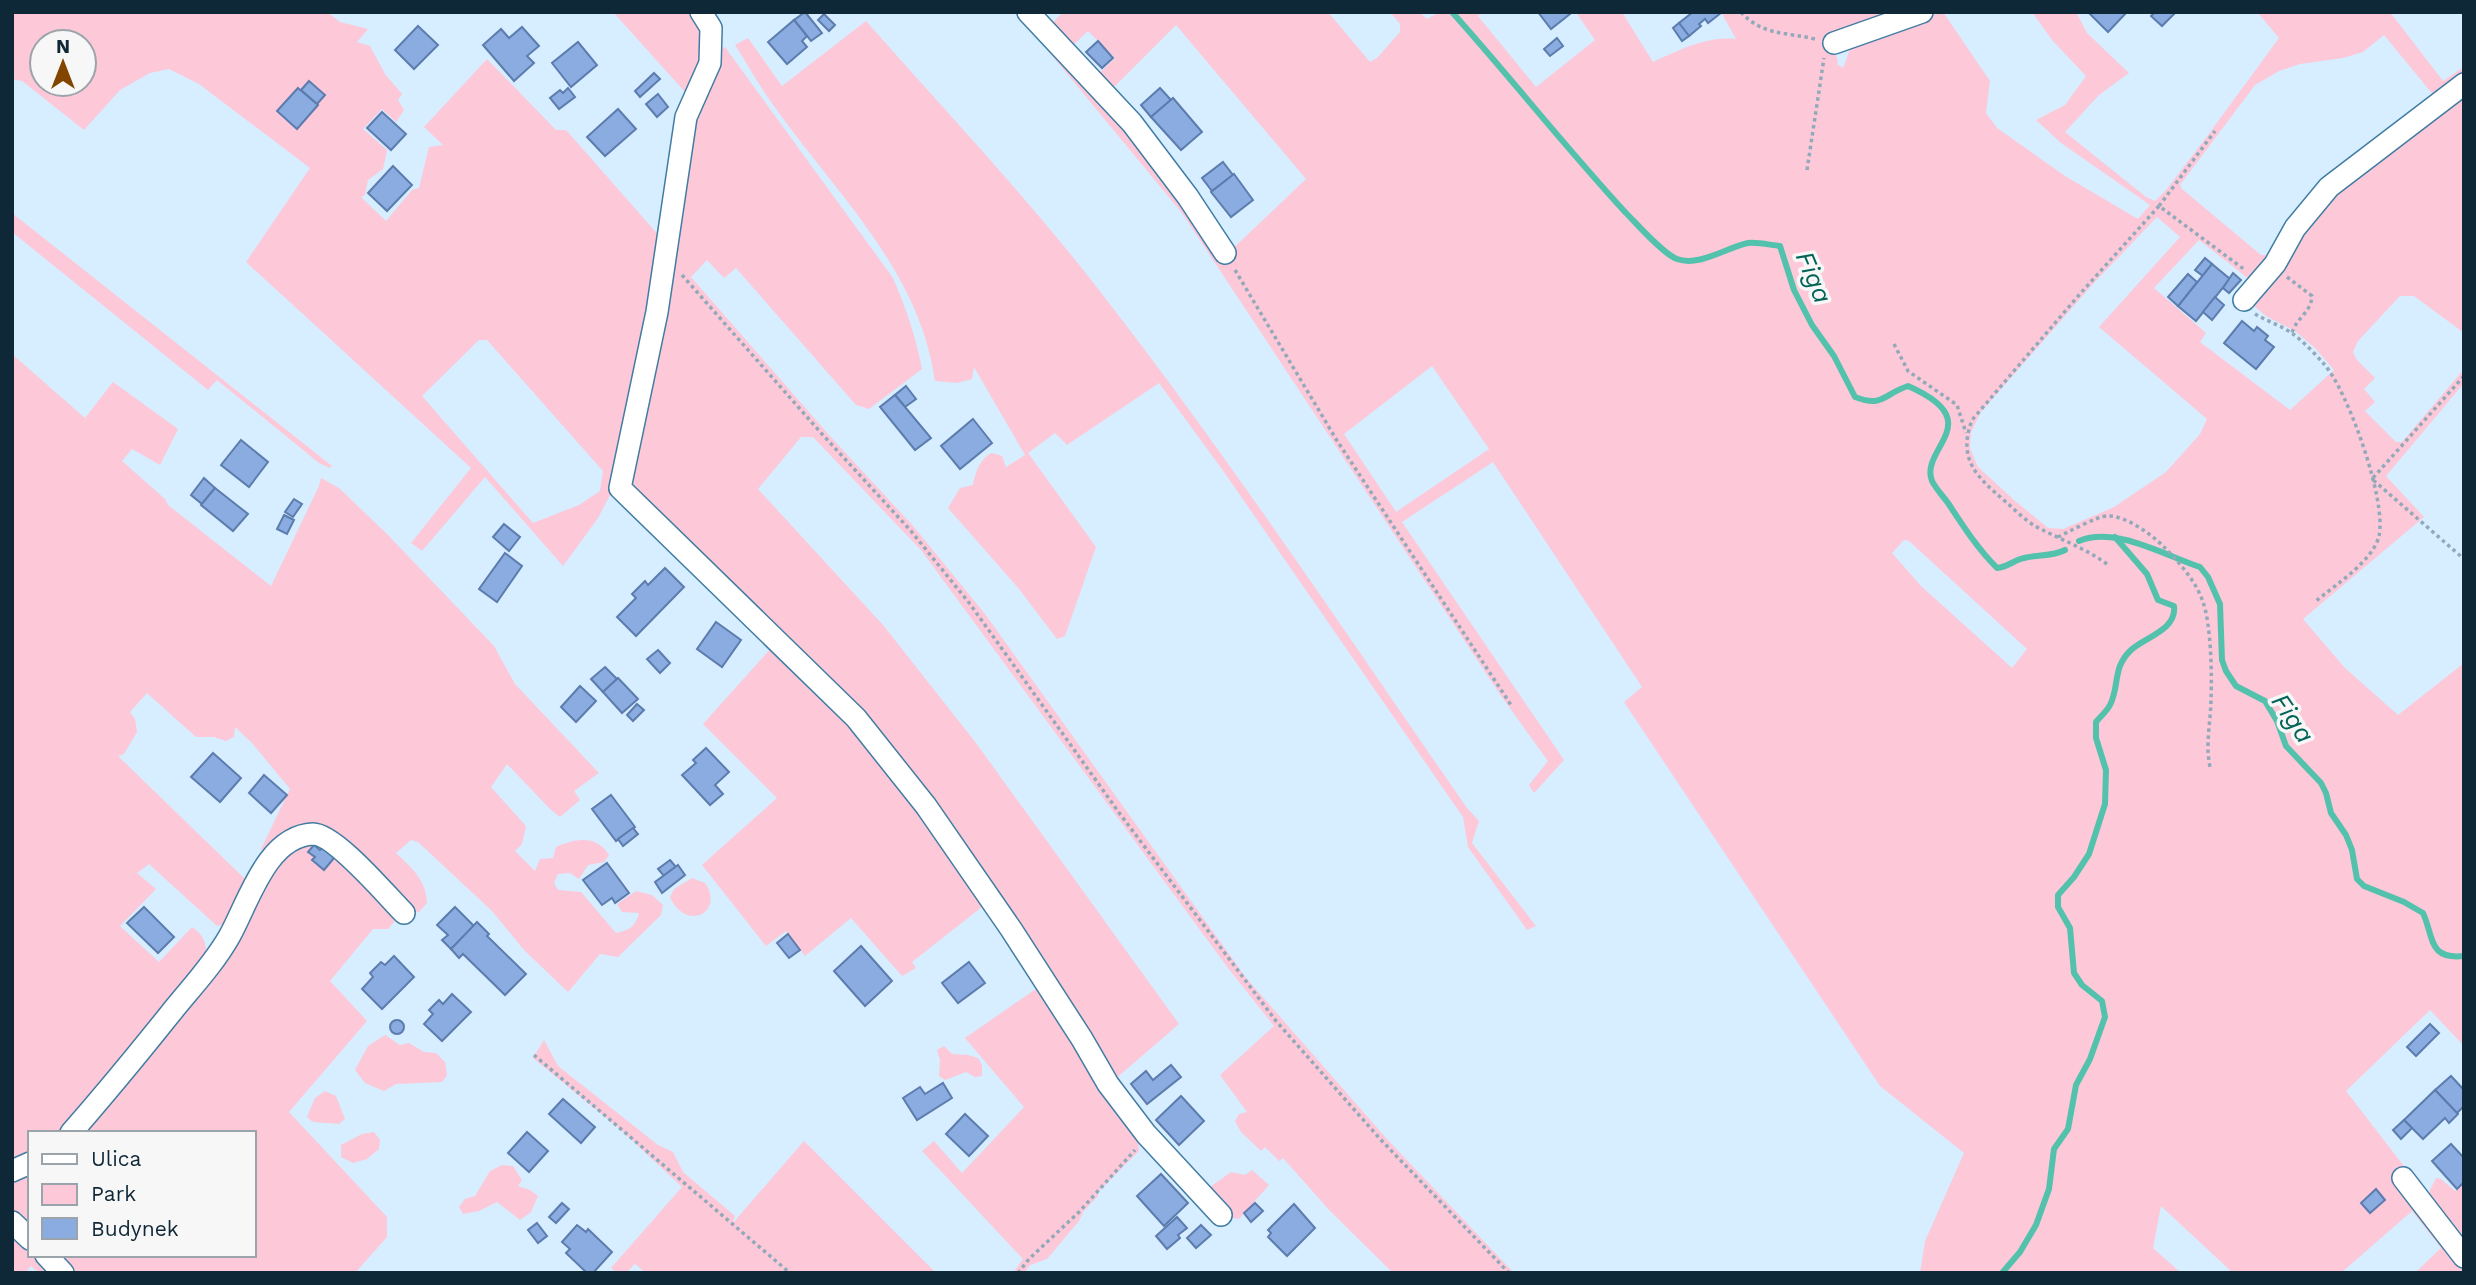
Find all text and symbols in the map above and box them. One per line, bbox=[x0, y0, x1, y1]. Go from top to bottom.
north arrow bbox=[28, 28, 98, 98]
text: N bbox=[56, 35, 70, 58]
water label: Figa bbox=[1790, 246, 1838, 308]
water label: Figa bbox=[2266, 687, 2320, 749]
legend bbox=[28, 1131, 256, 1257]
text: Ulica bbox=[91, 1146, 142, 1171]
text: Park bbox=[91, 1181, 136, 1206]
text: Budynek bbox=[91, 1216, 179, 1241]

